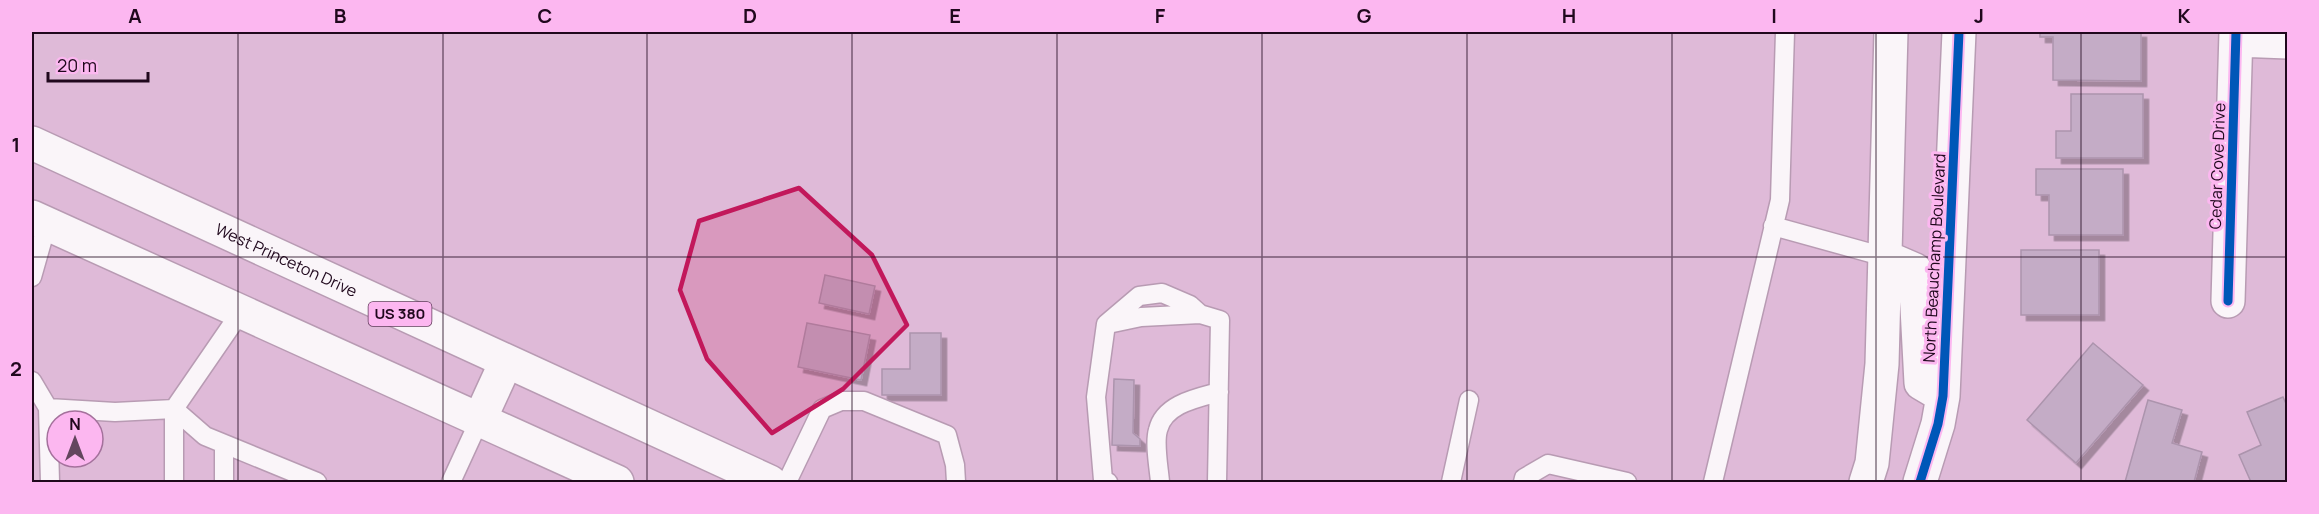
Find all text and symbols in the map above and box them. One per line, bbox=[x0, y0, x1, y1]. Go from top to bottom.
text: A bbox=[128, 2, 142, 29]
text: B bbox=[334, 2, 347, 29]
text: C bbox=[538, 2, 552, 29]
text: D bbox=[743, 2, 757, 29]
text: E bbox=[949, 2, 961, 29]
text: F bbox=[1155, 2, 1166, 29]
text: G bbox=[1357, 2, 1372, 29]
text: H bbox=[1562, 2, 1576, 29]
text: I bbox=[1771, 2, 1777, 29]
text: J bbox=[1974, 2, 1984, 29]
text: K bbox=[2178, 2, 2191, 29]
scale bar bbox=[48, 45, 148, 83]
text: 20 m bbox=[57, 53, 97, 77]
street label: Cedar Cove Drive bbox=[2204, 102, 2230, 230]
text: 1 bbox=[12, 131, 20, 158]
street label: North Beauchamp Boulevard bbox=[1918, 153, 1950, 363]
street label: West Princeton Drive bbox=[212, 218, 361, 302]
road number: US 380 bbox=[368, 302, 432, 326]
text: 2 bbox=[10, 355, 22, 382]
north arrow bbox=[45, 409, 105, 469]
text: N bbox=[69, 413, 81, 435]

